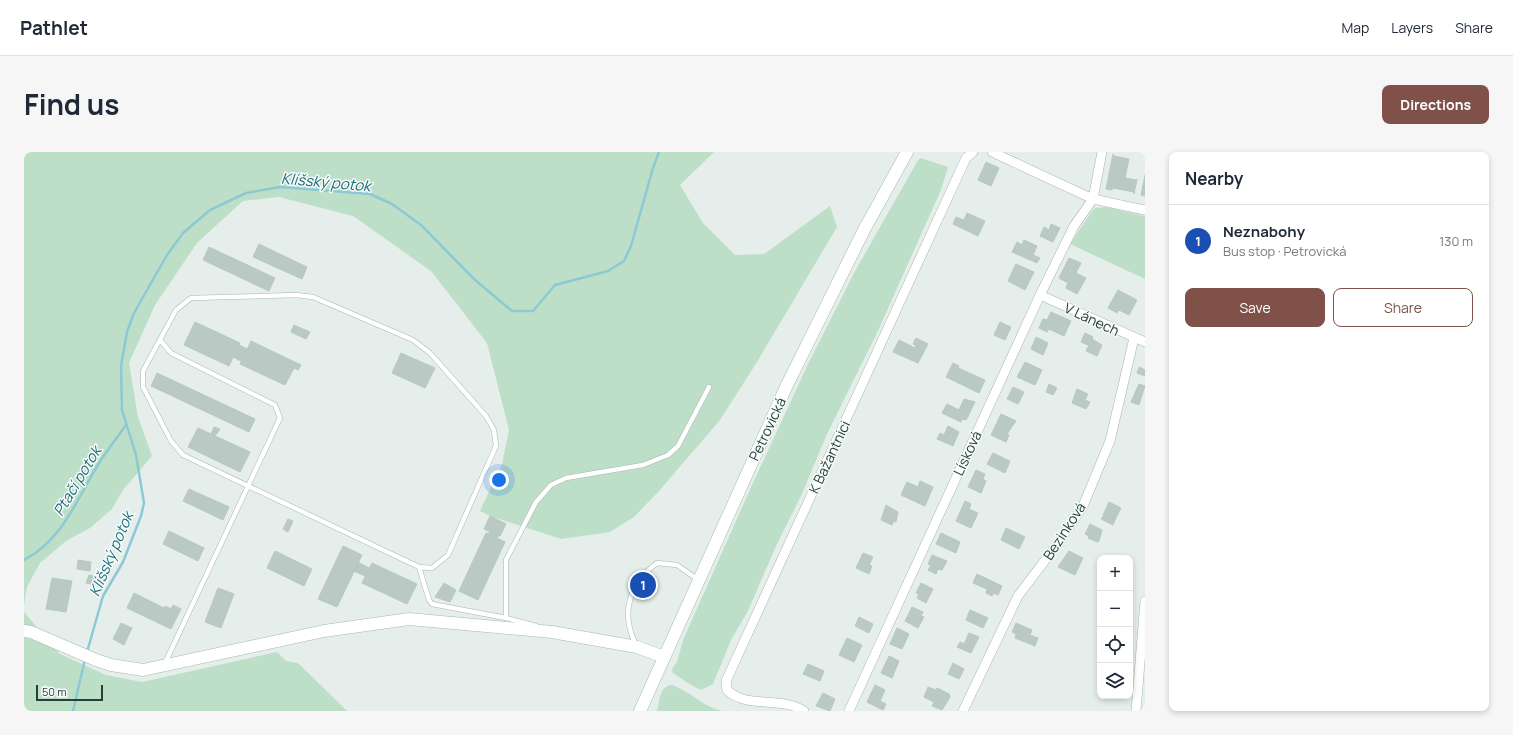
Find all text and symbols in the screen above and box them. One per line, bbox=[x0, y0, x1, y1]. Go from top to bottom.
text: Pathlet bbox=[20, 15, 88, 41]
text: Map bbox=[1341, 18, 1369, 37]
text: Layers bbox=[1391, 18, 1433, 37]
text: Share bbox=[1455, 18, 1493, 37]
text: Find us bbox=[24, 85, 119, 123]
button: Directions bbox=[1382, 85, 1489, 124]
text: Nearby bbox=[1185, 167, 1243, 190]
water label: Klíšský potok bbox=[280, 168, 374, 197]
text: Neznabohy bbox=[1223, 221, 1305, 242]
text: 1 bbox=[1195, 232, 1201, 250]
text: 130 m bbox=[1439, 232, 1473, 250]
text: Bus stop · Petrovická bbox=[1223, 242, 1347, 260]
button: Save bbox=[1185, 288, 1325, 327]
button: Share bbox=[1333, 288, 1473, 327]
street label: V Lánech bbox=[1061, 298, 1123, 340]
street label: Petrovická bbox=[744, 394, 790, 464]
street label: K Bažantnici bbox=[804, 418, 854, 496]
street label: Lísková bbox=[948, 428, 986, 478]
water label: Ptačí potok bbox=[48, 440, 107, 520]
your location bbox=[489, 470, 509, 490]
street label: Bezinková bbox=[1038, 499, 1090, 563]
water label: Klíšský potok bbox=[84, 506, 139, 599]
map controls bbox=[1097, 555, 1133, 699]
button: + bbox=[1097, 555, 1133, 591]
pin: 1 bbox=[630, 570, 656, 600]
button: − bbox=[1097, 591, 1133, 627]
button: locate bbox=[1097, 627, 1133, 663]
button: layers bbox=[1097, 663, 1133, 699]
scale bar bbox=[36, 683, 103, 702]
text: 50 m bbox=[42, 684, 67, 699]

